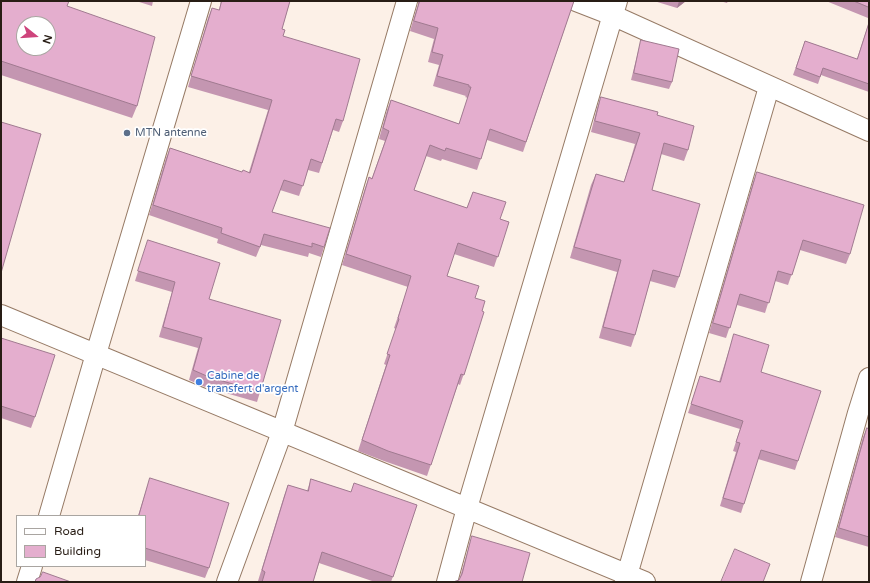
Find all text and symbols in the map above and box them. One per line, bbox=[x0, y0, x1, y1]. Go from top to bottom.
north arrow bbox=[16, 16, 56, 56]
text: N bbox=[39, 33, 55, 45]
place label: MTN antenne bbox=[135, 126, 207, 140]
marker: MTN antenne bbox=[122, 128, 132, 138]
place label: Cabine de transfert d'argent bbox=[207, 369, 299, 395]
marker: Cabine de transfert d'argent bbox=[194, 377, 204, 387]
legend bbox=[16, 515, 146, 567]
text: Road bbox=[54, 524, 84, 538]
text: Building bbox=[54, 544, 101, 558]

